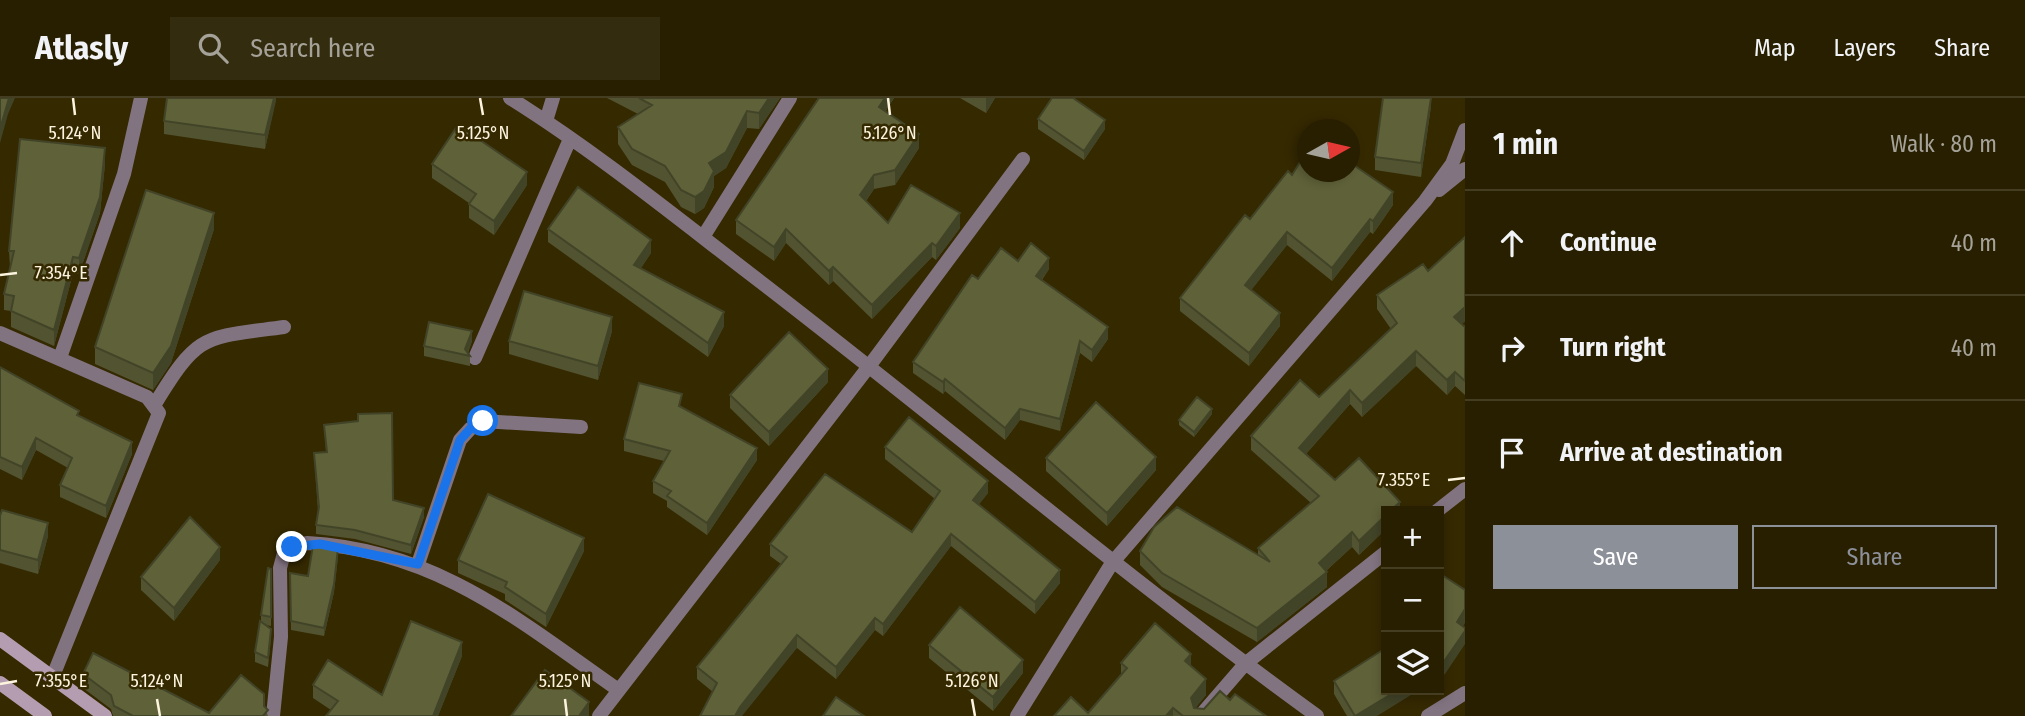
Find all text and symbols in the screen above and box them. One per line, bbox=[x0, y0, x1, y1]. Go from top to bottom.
search box bbox=[170, 17, 660, 80]
text: Atlasly bbox=[35, 28, 128, 68]
icon: search bbox=[194, 29, 232, 67]
text: Search here bbox=[250, 33, 375, 64]
text: Map bbox=[1754, 34, 1796, 62]
text: Layers bbox=[1834, 34, 1896, 62]
text: Share bbox=[1934, 34, 1990, 62]
north arrow bbox=[1297, 119, 1360, 182]
text: 5.124°N bbox=[49, 122, 101, 144]
text: 5.125°N bbox=[457, 122, 509, 144]
text: 5.126°N bbox=[863, 122, 917, 144]
text: 1 min bbox=[1493, 126, 1558, 162]
text: Walk · 80 m bbox=[1890, 130, 1997, 158]
icon: ahead bbox=[1493, 224, 1531, 262]
text: Continue bbox=[1560, 227, 1657, 258]
text: 40 m bbox=[1951, 229, 1997, 257]
text: 7.354°E bbox=[34, 262, 88, 284]
icon: right bbox=[1493, 329, 1531, 367]
text: Turn right bbox=[1560, 332, 1666, 363]
text: 40 m bbox=[1951, 334, 1997, 362]
route start bbox=[467, 405, 498, 436]
icon: arrive bbox=[1493, 434, 1531, 472]
text: Arrive at destination bbox=[1560, 437, 1783, 468]
text: 7.355°E bbox=[1378, 469, 1430, 491]
map controls bbox=[1381, 506, 1444, 695]
button: + bbox=[1381, 506, 1444, 569]
button: Save bbox=[1493, 525, 1738, 589]
button: Share bbox=[1752, 525, 1997, 589]
route end bbox=[276, 531, 307, 562]
button: − bbox=[1381, 569, 1444, 632]
button: layers bbox=[1381, 632, 1444, 695]
text: 7.355°E bbox=[35, 670, 87, 692]
text: 5.124°N bbox=[131, 670, 183, 692]
text: 5.125°N bbox=[539, 670, 591, 692]
text: 5.126°N bbox=[945, 670, 999, 692]

